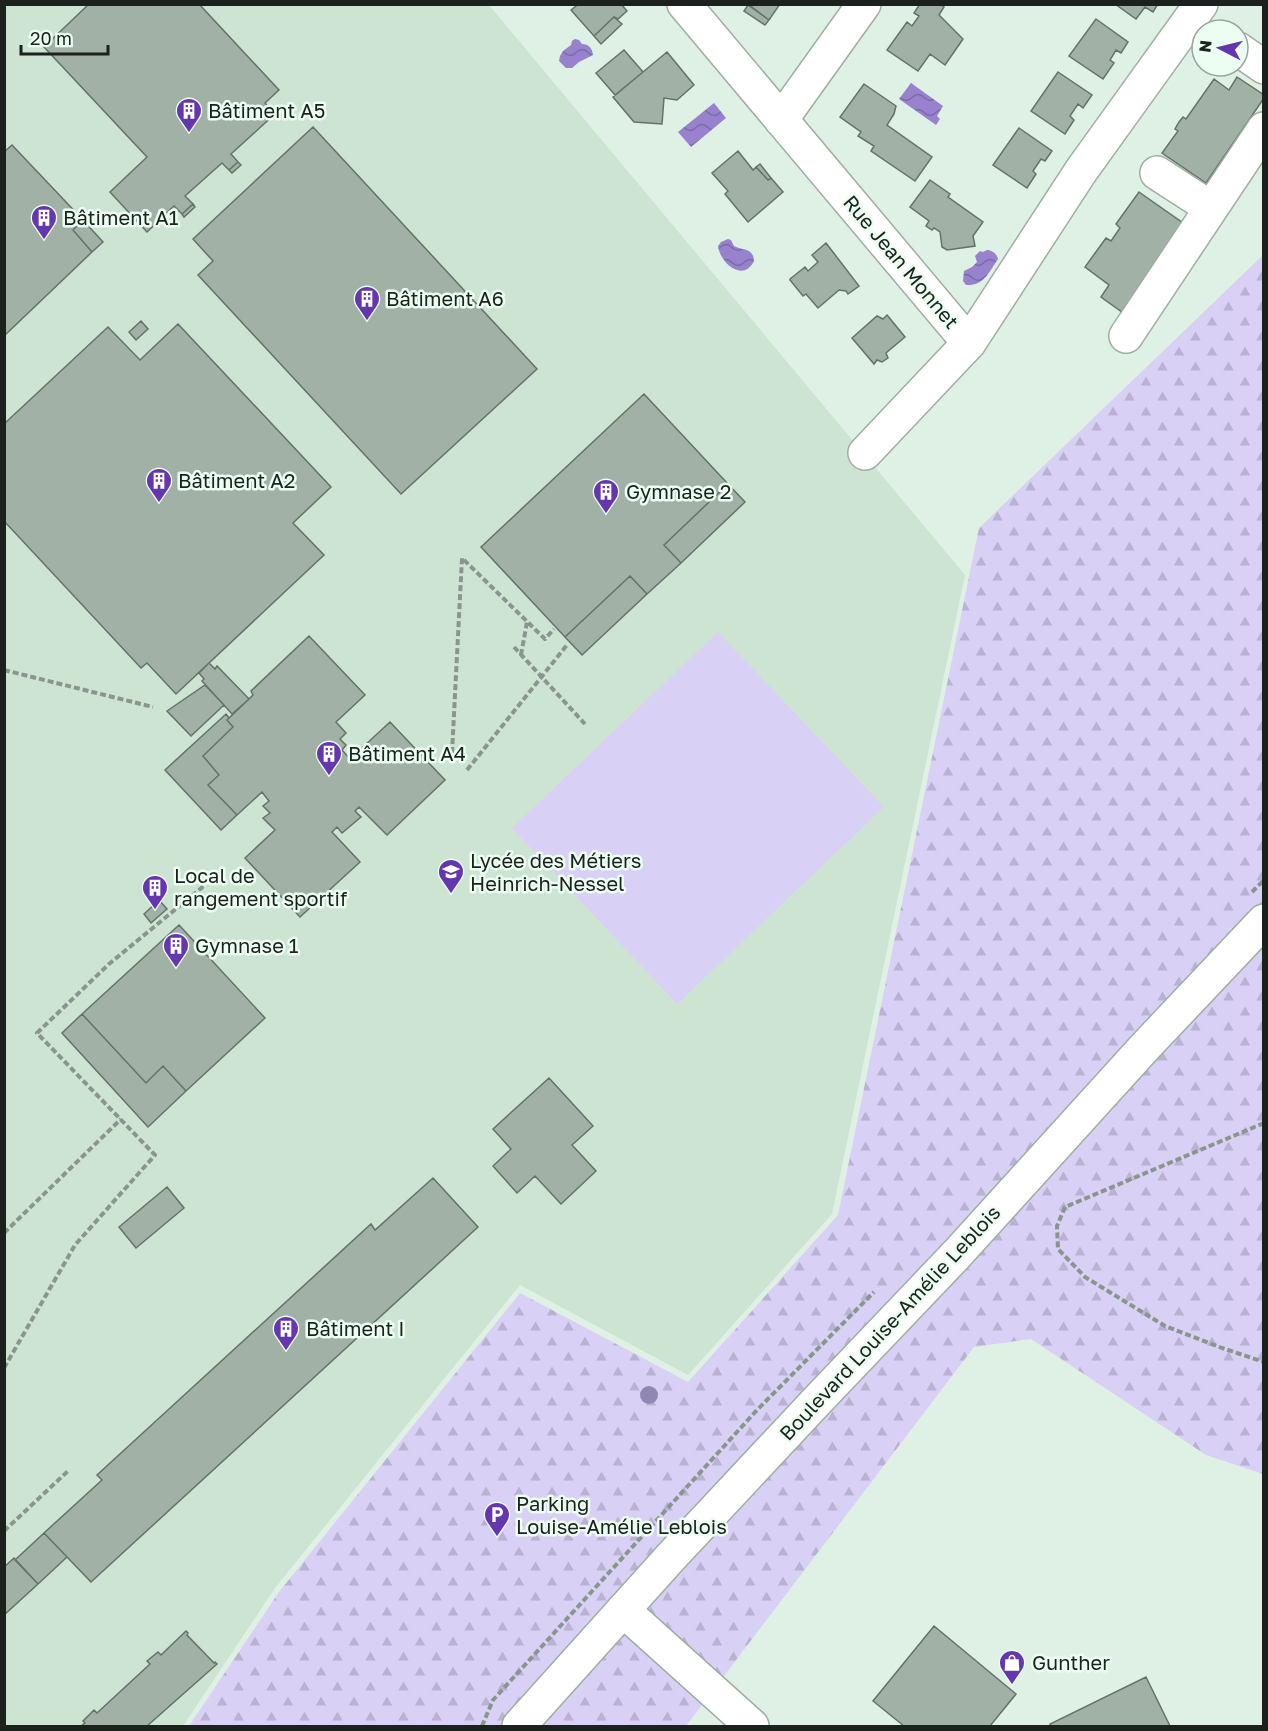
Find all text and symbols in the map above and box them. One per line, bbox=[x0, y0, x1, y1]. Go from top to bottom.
scale bar bbox=[21, 18, 108, 56]
north arrow bbox=[1190, 18, 1250, 78]
text: 20 m bbox=[30, 27, 72, 49]
text: N bbox=[1194, 39, 1216, 53]
building icon: Bâtiment A5 bbox=[174, 96, 204, 134]
place label: Bâtiment A5 bbox=[208, 98, 325, 122]
street label: Rue Jean Monnet bbox=[839, 190, 965, 333]
building icon: Bâtiment A1 bbox=[29, 203, 59, 241]
place label: Bâtiment A1 bbox=[63, 205, 179, 229]
building icon: Bâtiment A6 bbox=[352, 284, 382, 322]
place label: Bâtiment A6 bbox=[386, 286, 504, 310]
building icon: Bâtiment A2 bbox=[144, 466, 174, 504]
place label: Bâtiment A2 bbox=[178, 468, 295, 492]
building icon: Gymnase 2 bbox=[591, 477, 621, 515]
place label: Gymnase 2 bbox=[626, 479, 731, 503]
building icon: Bâtiment A4 bbox=[314, 739, 344, 777]
place label: Bâtiment A4 bbox=[348, 741, 466, 765]
place label: Lycée des Métiers Heinrich-Nessel bbox=[470, 848, 641, 895]
school or university icon: Lycée des Métiers Heinrich-Nessel bbox=[436, 857, 466, 895]
place label: Local de rangement sportif bbox=[174, 863, 347, 910]
building icon: Local de rangement sportif bbox=[140, 873, 170, 911]
building icon: Gymnase 1 bbox=[161, 931, 191, 969]
place label: Gymnase 1 bbox=[195, 933, 299, 957]
street label: Boulevard Louise-Amélie Leblois bbox=[774, 1200, 1005, 1445]
building icon: Bâtiment I bbox=[271, 1314, 301, 1352]
place label: Bâtiment I bbox=[306, 1316, 405, 1340]
place label: Parking Louise-Amélie Leblois bbox=[516, 1491, 727, 1538]
parking icon: Parking Louise-Amélie Leblois bbox=[482, 1500, 512, 1538]
shop icon: Gunther bbox=[997, 1648, 1027, 1686]
place label: Gunther bbox=[1032, 1650, 1110, 1674]

